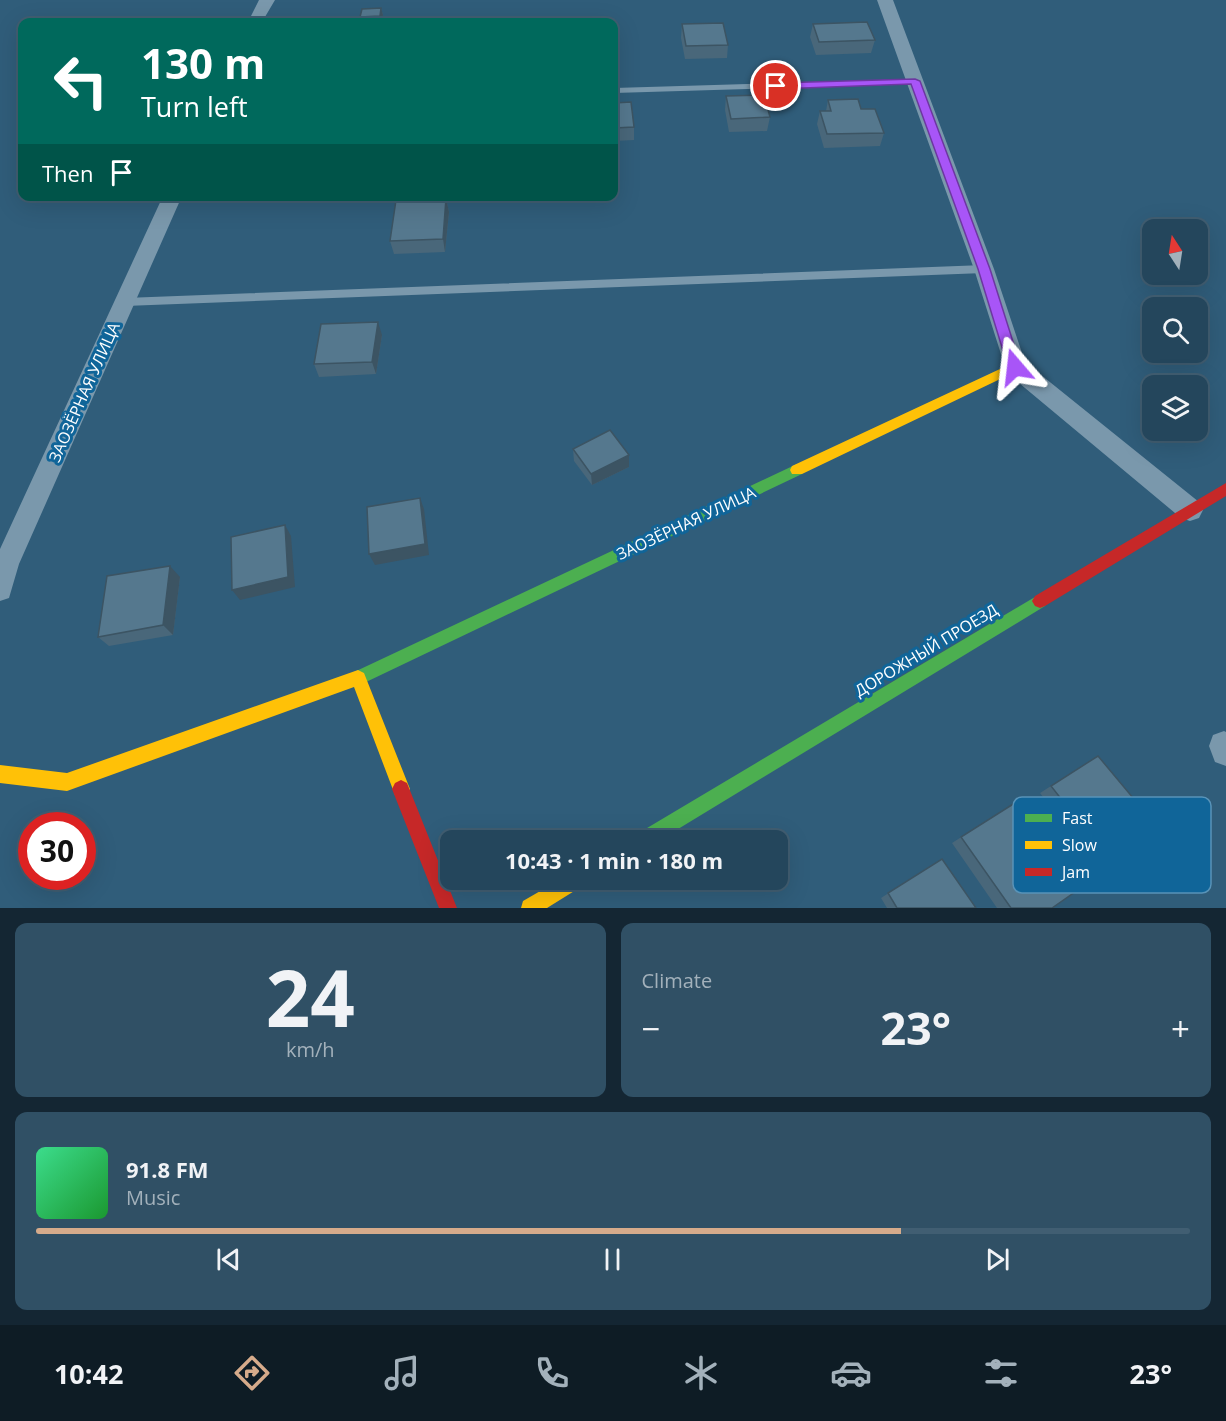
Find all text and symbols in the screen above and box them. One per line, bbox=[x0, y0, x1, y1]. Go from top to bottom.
text: 130 m bbox=[141, 34, 265, 91]
icon: left bbox=[42, 42, 120, 120]
pin bbox=[750, 60, 801, 111]
icon: arrive bbox=[759, 69, 792, 102]
text: Turn left bbox=[141, 88, 248, 125]
icon: arrive bbox=[105, 156, 138, 189]
text: Then bbox=[42, 158, 93, 188]
north arrow bbox=[1142, 219, 1208, 285]
map controls bbox=[1142, 219, 1208, 441]
button: search bbox=[1142, 297, 1208, 363]
street label: ЗАОЗЁРНАЯ УЛИЦА bbox=[43, 318, 125, 466]
position arrow bbox=[983, 335, 1047, 399]
button: layers bbox=[1142, 375, 1208, 441]
street label: ЗАОЗЁРНАЯ УЛИЦА bbox=[613, 481, 760, 565]
street label: ДОРОЖНЫЙ ПРОЕЗД bbox=[850, 598, 1002, 702]
legend bbox=[1013, 797, 1211, 893]
text: Fast bbox=[1062, 807, 1093, 829]
speed limit sign: 30 bbox=[18, 812, 96, 890]
text: Slow bbox=[1062, 834, 1097, 856]
text: 10:43 · 1 min · 180 m bbox=[505, 845, 723, 875]
text: Jam bbox=[1060, 861, 1090, 883]
text: 24 bbox=[266, 944, 355, 1050]
text: Climate bbox=[642, 967, 712, 994]
text: 23° bbox=[880, 997, 951, 1058]
text: − bbox=[642, 1006, 660, 1051]
text: + bbox=[1171, 1006, 1190, 1051]
text: km/h bbox=[286, 1036, 335, 1063]
text: 91.8 FM bbox=[126, 1154, 209, 1184]
text: Music bbox=[126, 1184, 180, 1211]
icon: previous bbox=[212, 1243, 245, 1276]
icon: pause bbox=[596, 1243, 629, 1276]
icon: next bbox=[981, 1243, 1014, 1276]
icon: directions bbox=[231, 1352, 273, 1394]
icon: music bbox=[381, 1352, 423, 1394]
icon: phone bbox=[531, 1352, 573, 1394]
icon: climate bbox=[680, 1352, 722, 1394]
icon: car bbox=[830, 1352, 872, 1394]
icon: filters bbox=[980, 1352, 1022, 1394]
text: 10:42 bbox=[54, 1355, 123, 1392]
text: 23° bbox=[1130, 1355, 1172, 1392]

